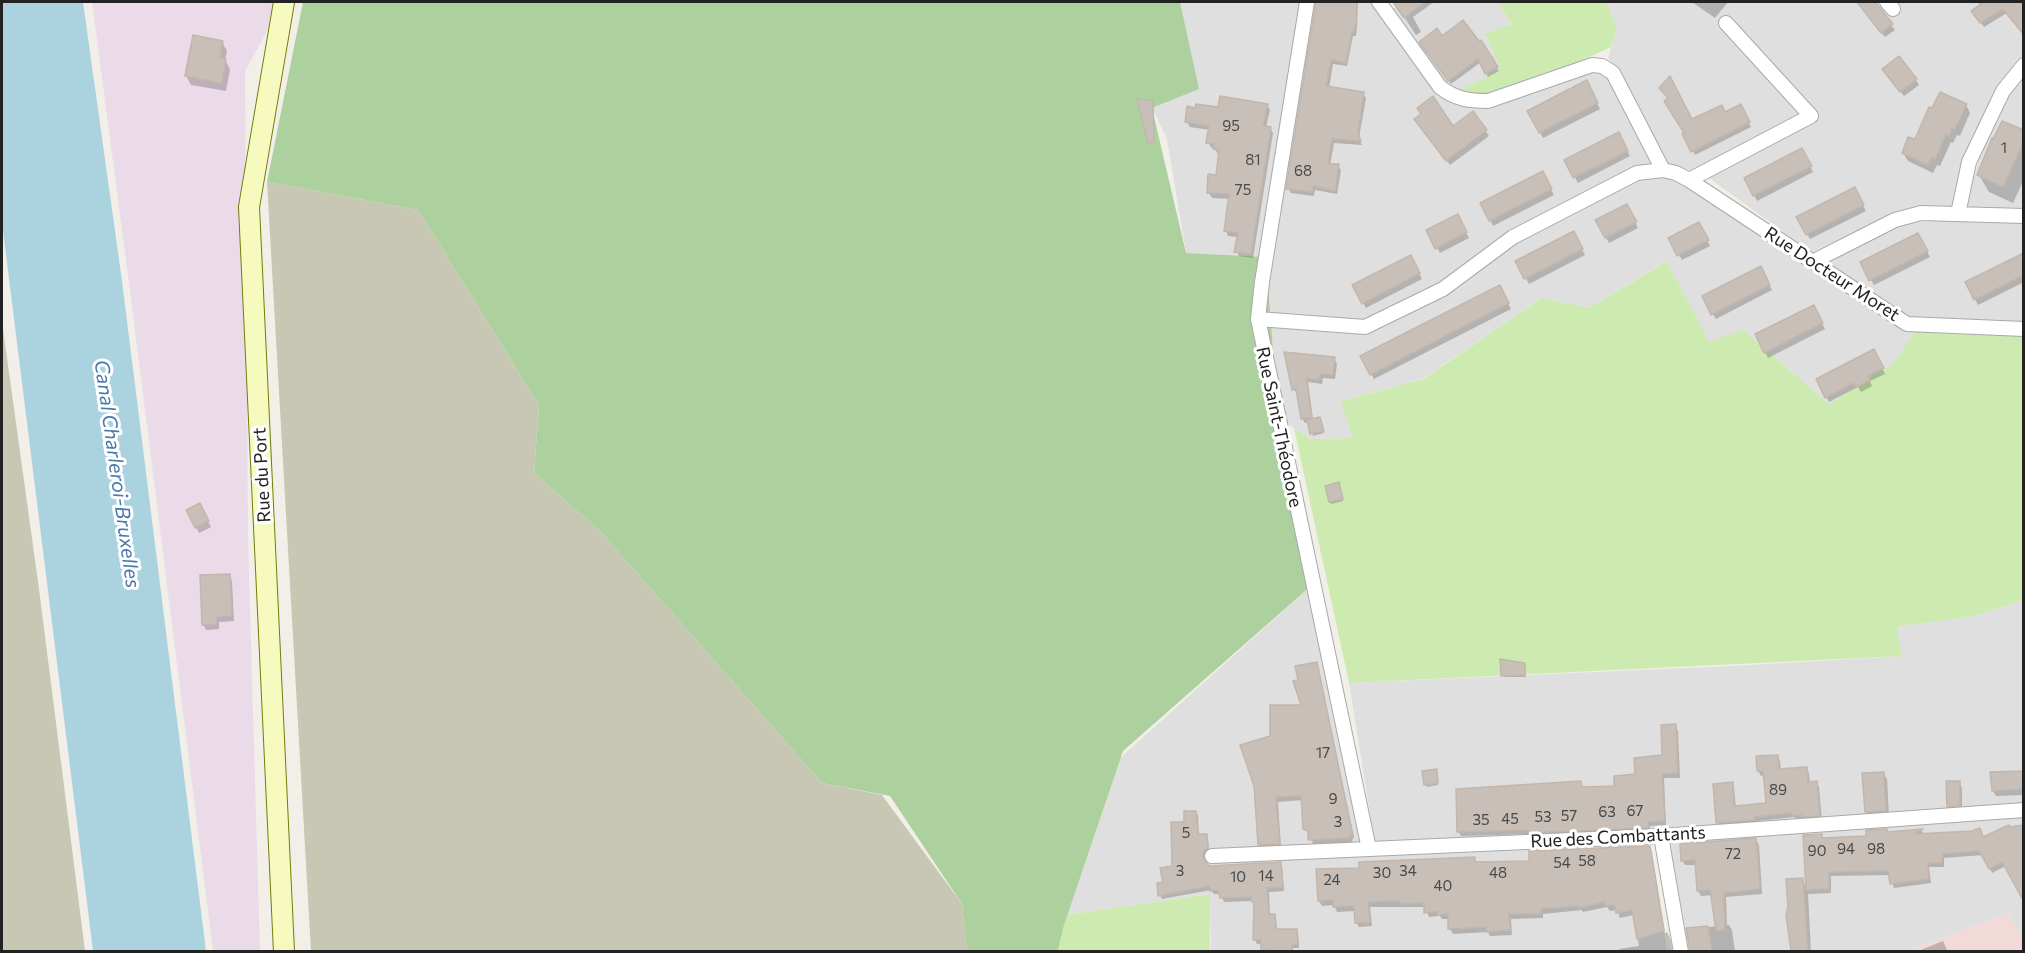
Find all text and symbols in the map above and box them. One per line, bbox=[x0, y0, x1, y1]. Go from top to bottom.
house number: 95 bbox=[1222, 117, 1240, 135]
house number: 1 bbox=[2001, 139, 2007, 157]
house number: 81 bbox=[1245, 151, 1261, 169]
house number: 68 bbox=[1294, 162, 1312, 180]
house number: 75 bbox=[1235, 181, 1251, 199]
street label: Rue Docteur Moret bbox=[1760, 222, 1904, 326]
street label: Rue Saint-Théodore bbox=[1251, 345, 1307, 509]
water label: Canal Charleroi-Bruxelles bbox=[89, 358, 145, 590]
street label: Rue du Port bbox=[249, 427, 275, 523]
house number: 17 bbox=[1316, 744, 1330, 762]
house number: 89 bbox=[1769, 781, 1787, 799]
house number: 9 bbox=[1328, 790, 1338, 808]
house number: 67 bbox=[1627, 802, 1643, 820]
house number: 63 bbox=[1598, 803, 1616, 821]
house number: 57 bbox=[1561, 807, 1577, 825]
house number: 53 bbox=[1534, 808, 1552, 826]
house number: 45 bbox=[1501, 810, 1519, 828]
house number: 35 bbox=[1472, 811, 1490, 829]
house number: 3 bbox=[1334, 813, 1342, 831]
street label: Rue des Combattants bbox=[1530, 822, 1706, 852]
house number: 5 bbox=[1182, 824, 1190, 842]
house number: 94 bbox=[1837, 840, 1855, 858]
house number: 98 bbox=[1867, 840, 1885, 858]
house number: 90 bbox=[1808, 842, 1826, 860]
house number: 72 bbox=[1725, 845, 1741, 863]
house number: 58 bbox=[1578, 852, 1596, 870]
house number: 54 bbox=[1553, 854, 1571, 872]
house number: 3 bbox=[1176, 862, 1184, 880]
house number: 34 bbox=[1399, 862, 1417, 880]
house number: 30 bbox=[1373, 864, 1391, 882]
house number: 48 bbox=[1489, 864, 1507, 882]
house number: 14 bbox=[1258, 867, 1274, 885]
house number: 10 bbox=[1230, 868, 1246, 886]
house number: 24 bbox=[1323, 871, 1341, 889]
house number: 40 bbox=[1434, 877, 1452, 895]

